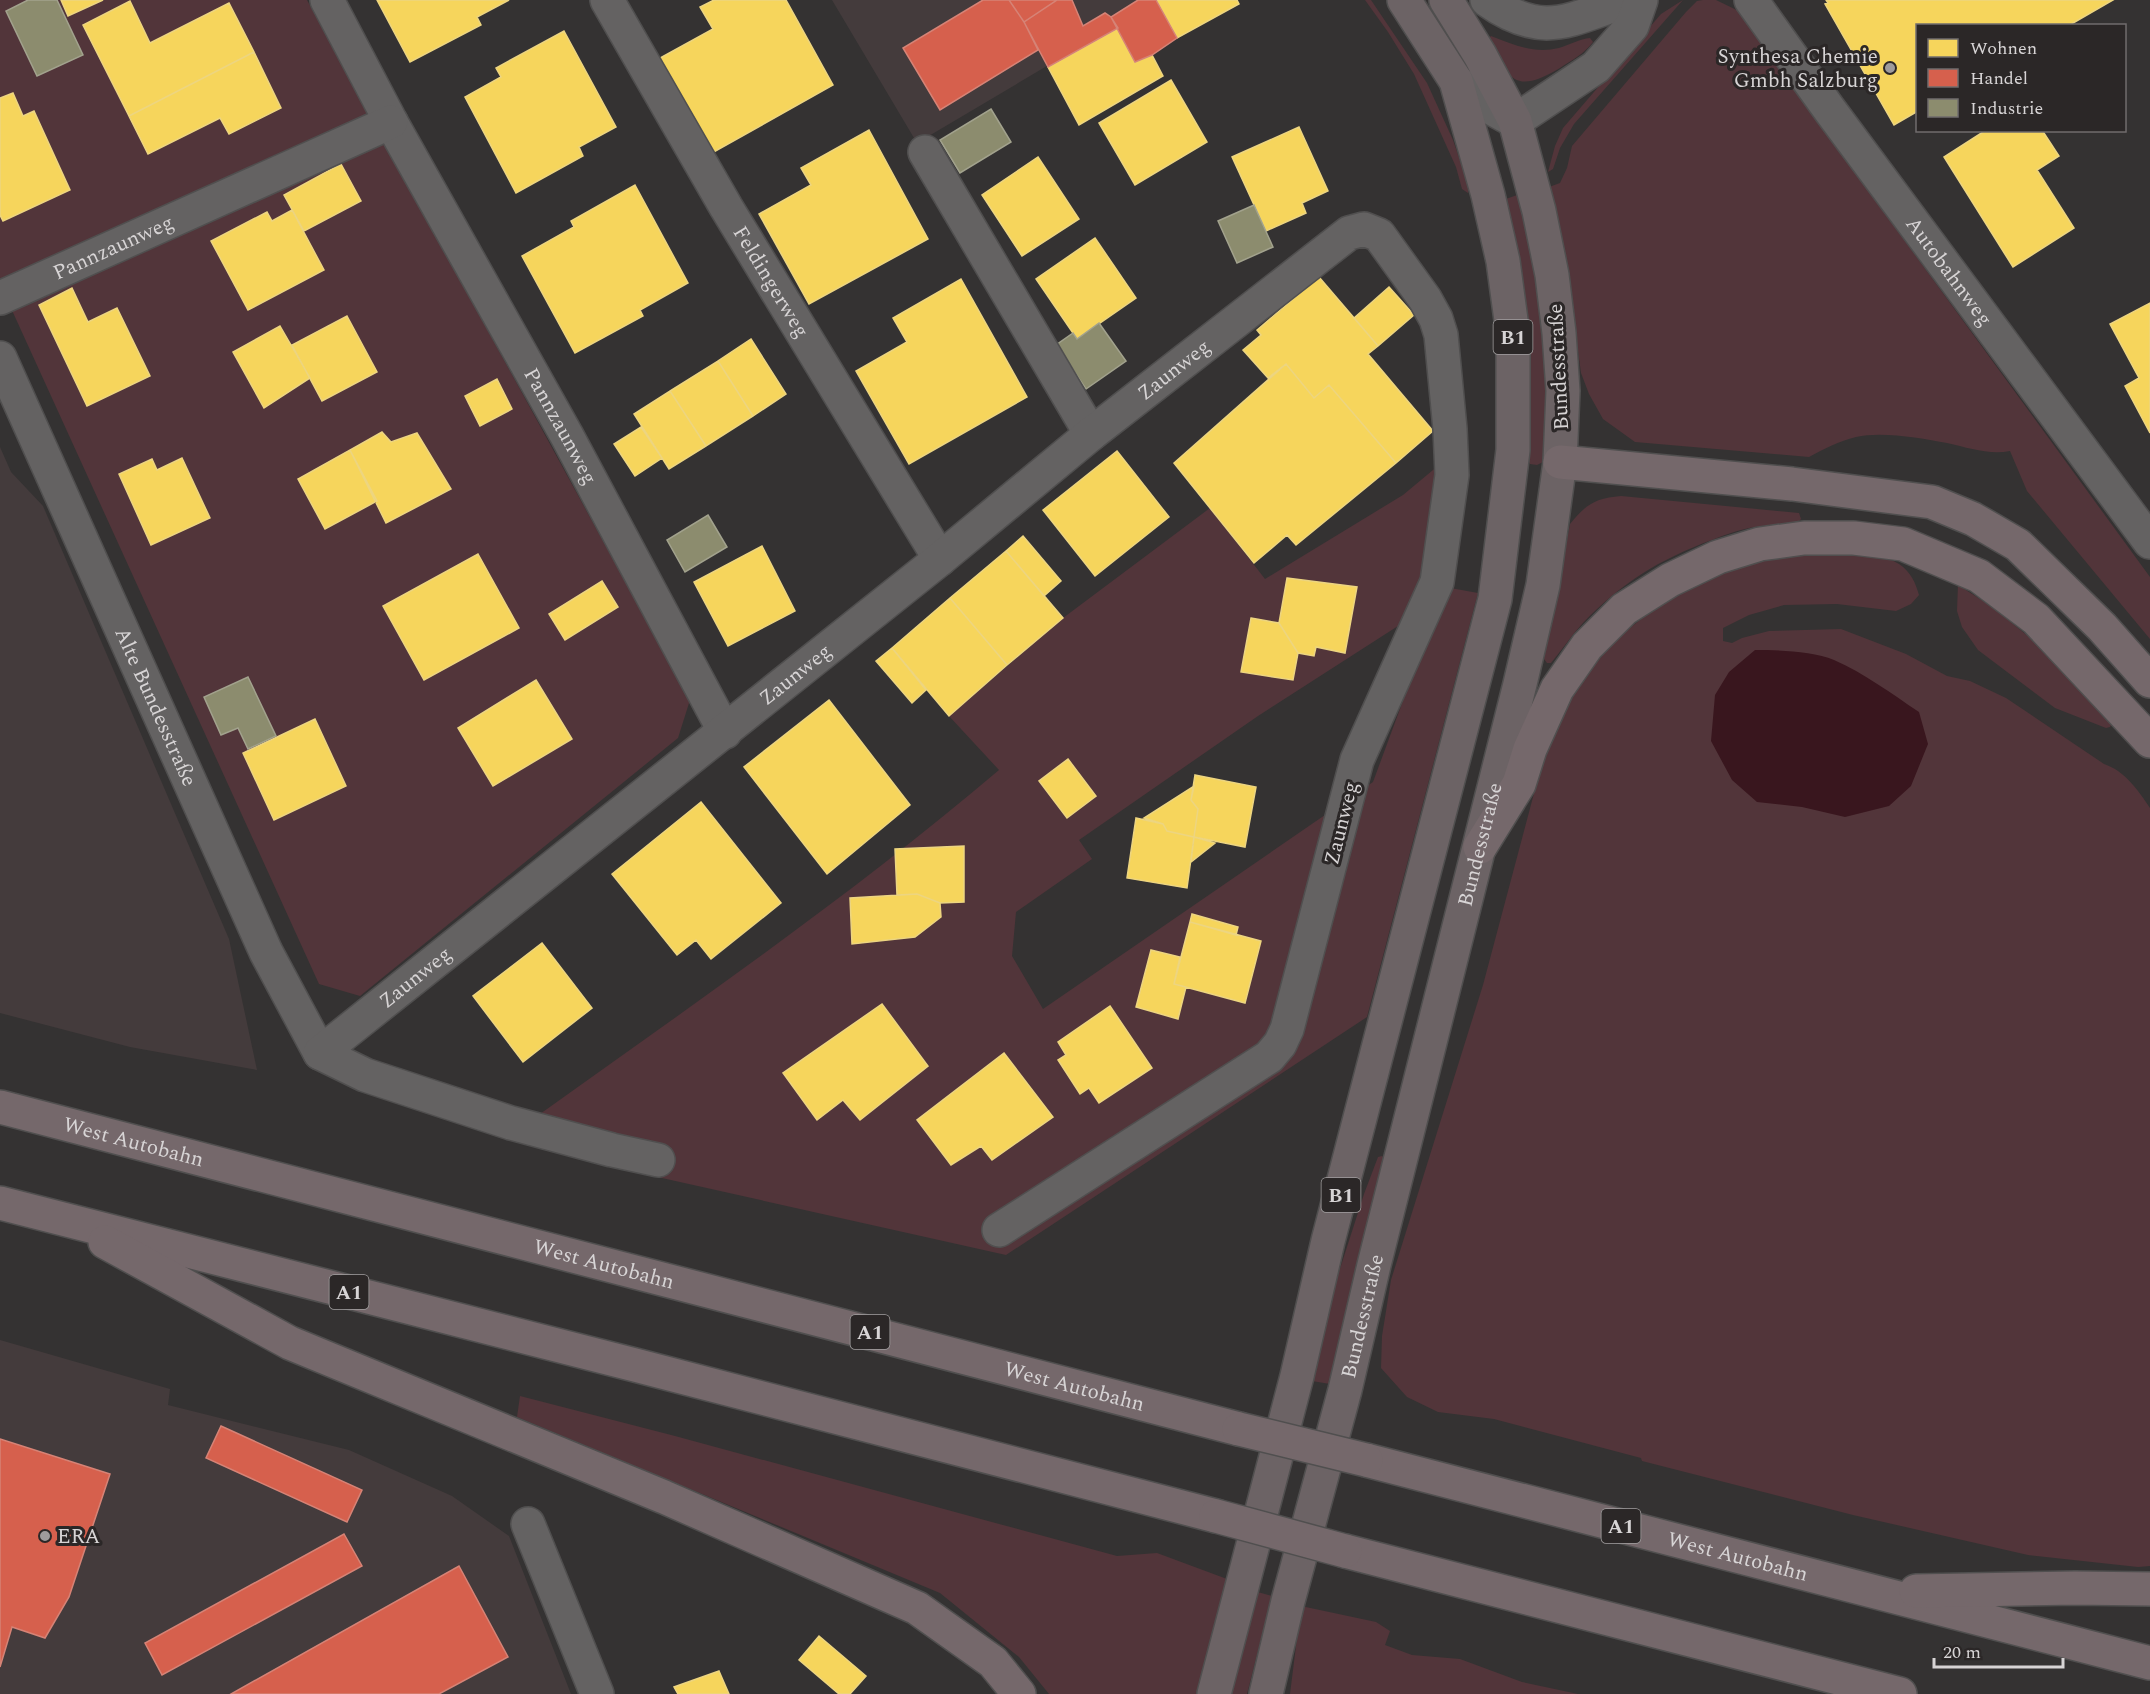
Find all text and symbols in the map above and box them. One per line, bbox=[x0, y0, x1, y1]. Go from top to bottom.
legend bbox=[1916, 24, 2126, 132]
text: Wohnen bbox=[1970, 35, 2037, 62]
place label: Synthesa Chemie Gmbh Salzburg bbox=[1717, 41, 1878, 97]
marker: Synthesa Chemie Gmbh Salzburg bbox=[1883, 61, 1897, 75]
text: Handel bbox=[1970, 65, 2028, 92]
text: Industrie bbox=[1970, 95, 2043, 122]
street label: Pannzaunweg bbox=[48, 207, 179, 289]
street label: Autobahnweg bbox=[1897, 210, 2000, 333]
street label: Feldingerweg bbox=[724, 220, 817, 344]
street label: Bundesstraße bbox=[1540, 303, 1578, 431]
road number: B1 bbox=[1494, 320, 1532, 354]
street label: Zaunweg bbox=[1131, 332, 1218, 409]
street label: Pannzaunweg bbox=[515, 362, 605, 491]
street label: Alte Bundesstraße bbox=[106, 622, 205, 792]
street label: Zaunweg bbox=[753, 636, 839, 714]
street label: Zaunweg bbox=[1316, 778, 1368, 868]
street label: Bundesstraße bbox=[1450, 779, 1512, 910]
street label: Zaunweg bbox=[372, 939, 459, 1017]
street label: West Autobahn bbox=[59, 1109, 207, 1176]
road number: B1 bbox=[1322, 1178, 1360, 1212]
street label: West Autobahn bbox=[530, 1231, 678, 1299]
street label: Bundesstraße bbox=[1333, 1251, 1393, 1382]
road number: A1 bbox=[330, 1275, 368, 1309]
road number: A1 bbox=[850, 1315, 890, 1349]
street label: West Autobahn bbox=[1000, 1354, 1148, 1421]
road number: A1 bbox=[1602, 1509, 1640, 1543]
place label: ERA bbox=[57, 1521, 101, 1553]
street label: West Autobahn bbox=[1664, 1524, 1811, 1591]
marker: ERA bbox=[38, 1529, 52, 1543]
scale bar bbox=[1934, 1631, 2063, 1669]
text: 20 m bbox=[1943, 1639, 1981, 1666]

